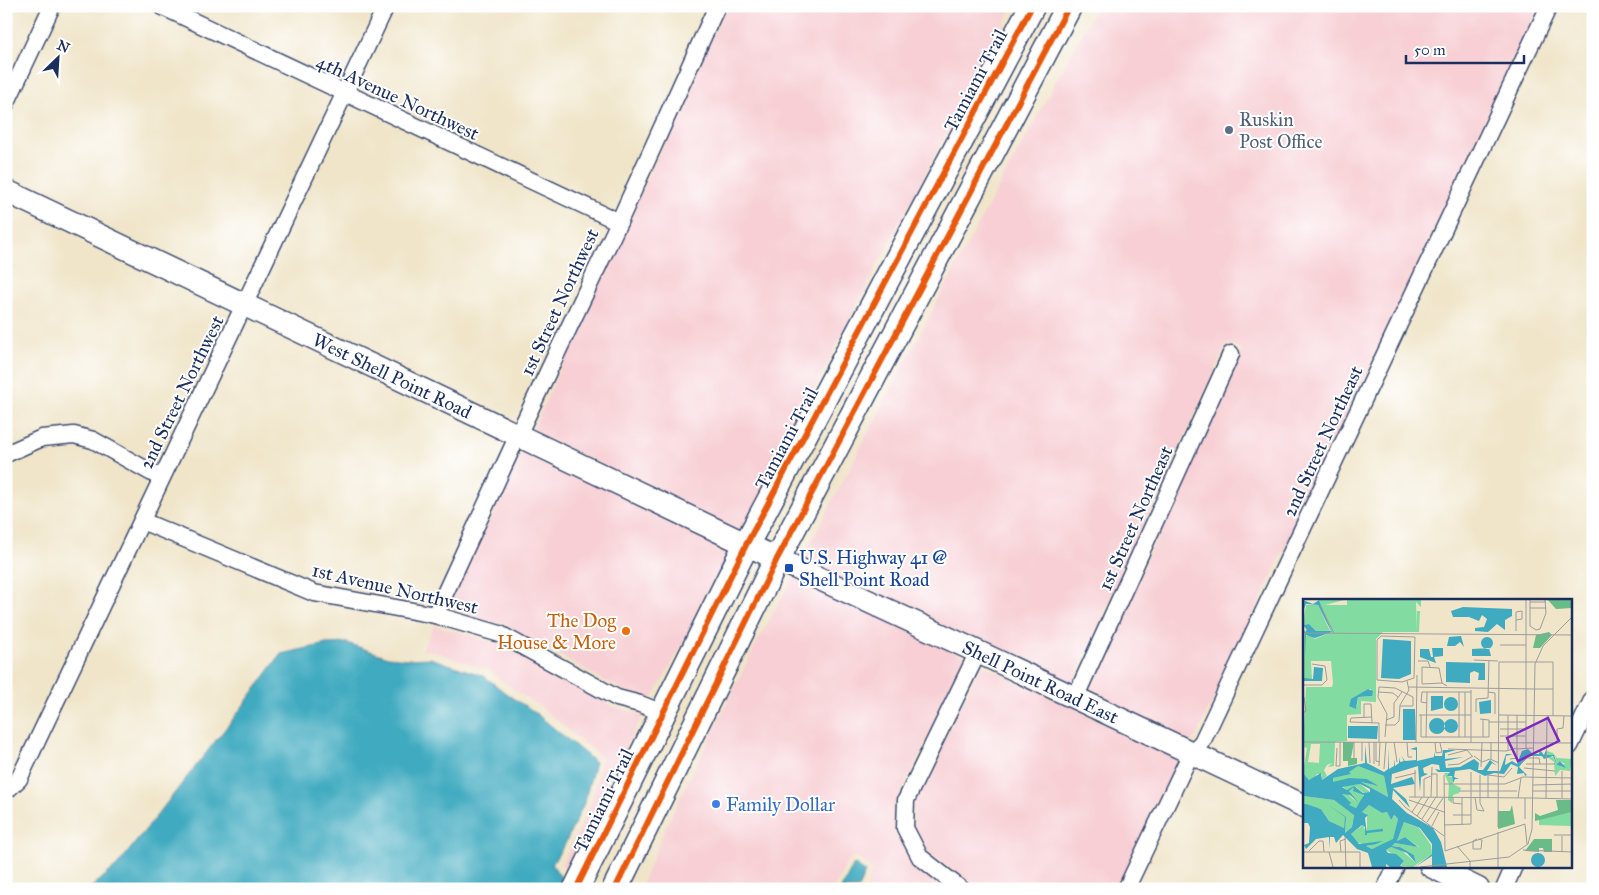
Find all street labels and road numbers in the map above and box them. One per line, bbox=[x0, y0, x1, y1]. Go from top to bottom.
street label: Tamiami Trail bbox=[939, 24, 1012, 135]
street label: 4th Avenue Northwest bbox=[313, 50, 483, 145]
street label: 1st Street Northwest bbox=[515, 225, 604, 380]
street label: 2nd Street Northwest bbox=[134, 311, 229, 473]
street label: West Shell Point Road bbox=[309, 328, 476, 424]
street label: 2nd Street Northeast bbox=[1277, 362, 1368, 520]
street label: Tamiami Trail bbox=[750, 382, 823, 493]
street label: 1st Street Northeast bbox=[1093, 442, 1178, 594]
street label: 1st Avenue Northwest bbox=[310, 558, 481, 619]
street label: Shell Point Road East bbox=[959, 635, 1122, 729]
street label: Tamiami Trail bbox=[568, 744, 639, 856]

